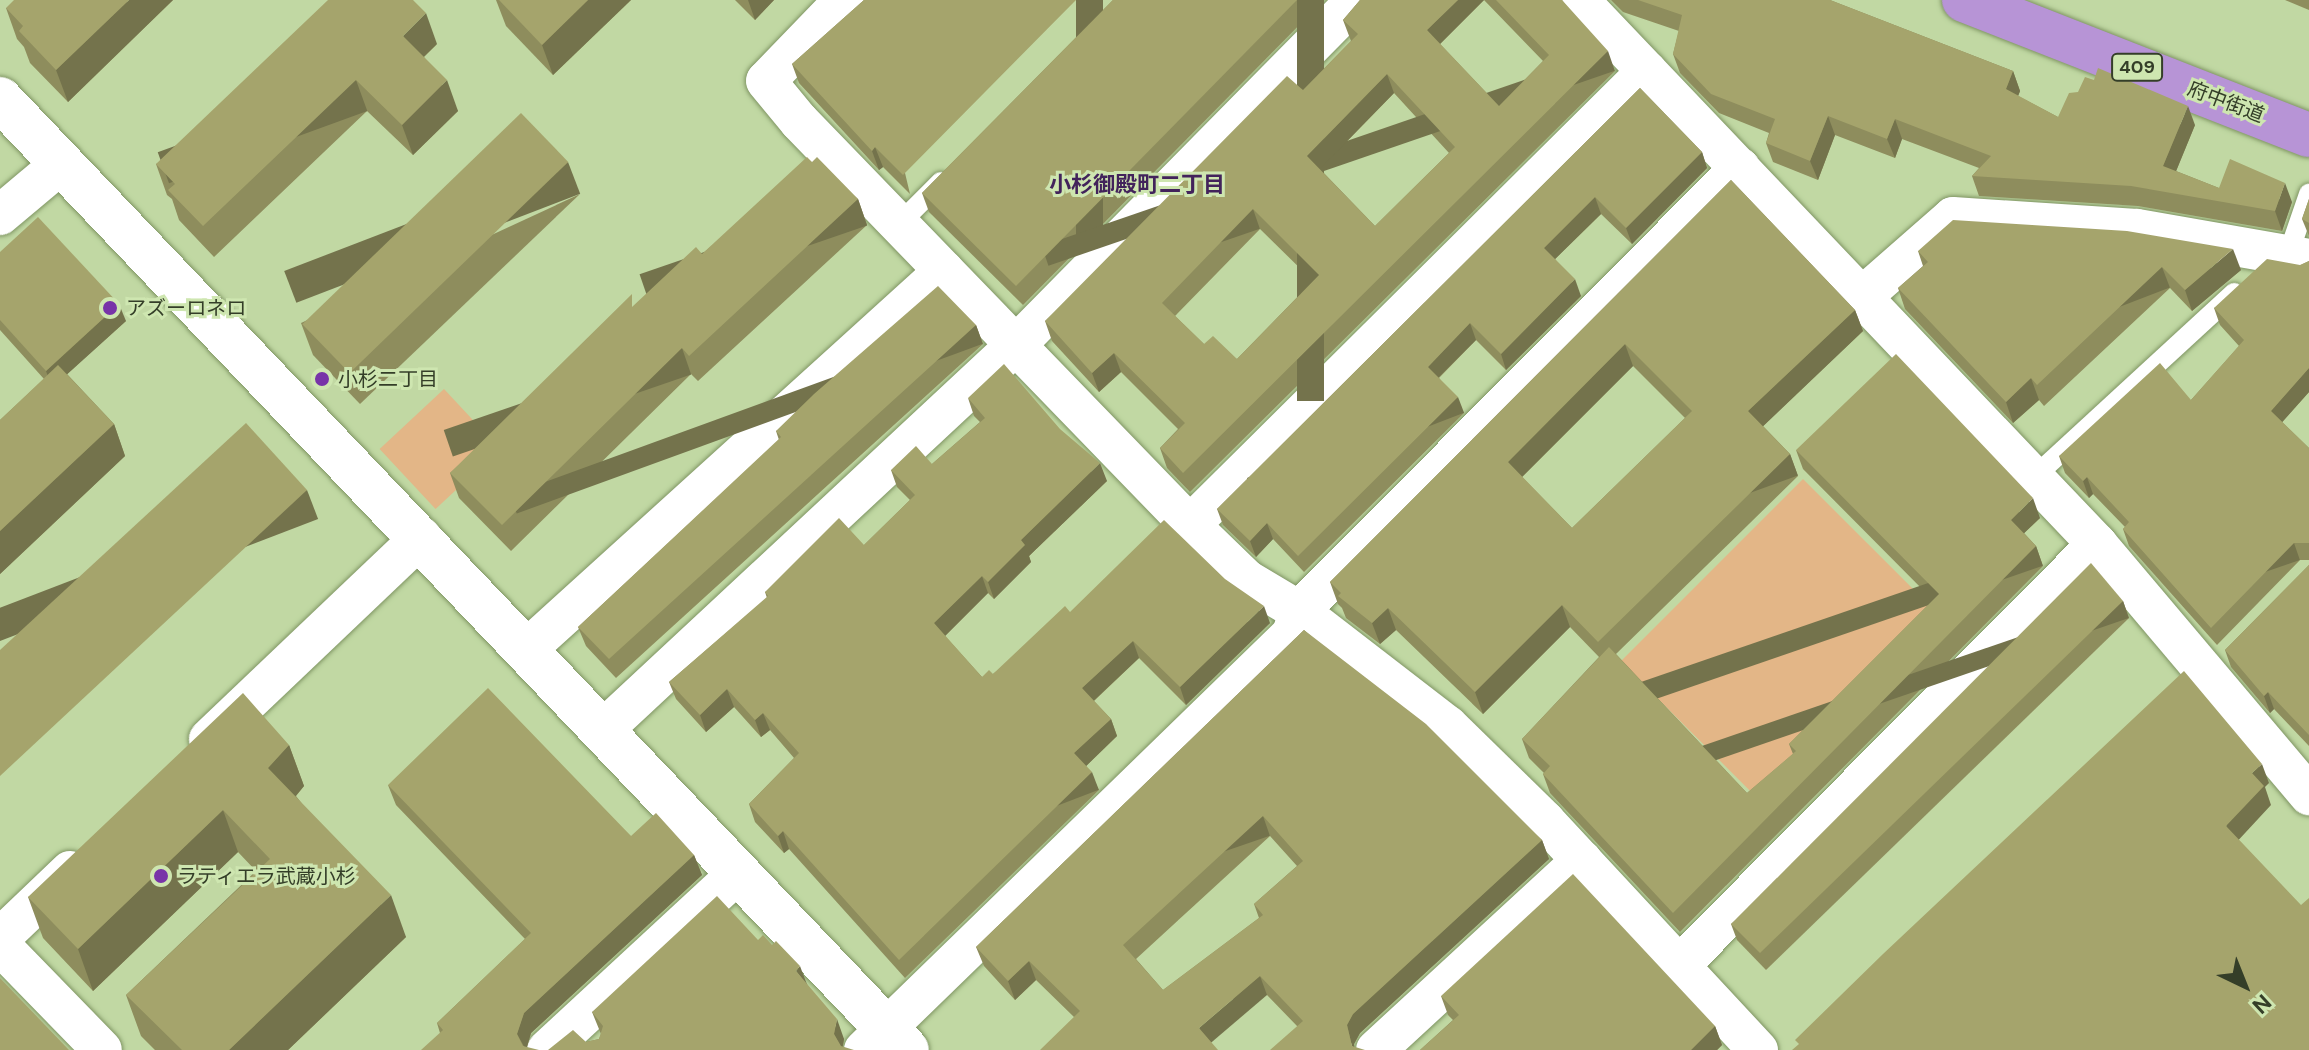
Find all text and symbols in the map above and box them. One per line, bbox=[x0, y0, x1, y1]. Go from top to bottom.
road number: 409 bbox=[2111, 53, 2163, 81]
street label: 府中街道 bbox=[2184, 76, 2268, 128]
district label: 小杉御殿町二丁目 bbox=[1049, 172, 1225, 198]
place label: アズーロネロ bbox=[126, 296, 246, 320]
marker: アズーロネロ bbox=[101, 299, 119, 317]
place label: 小杉二丁目 bbox=[338, 367, 438, 391]
marker: 小杉二丁目 bbox=[313, 370, 331, 388]
place label: ラティエラ武蔵小杉 bbox=[177, 864, 357, 888]
marker: ラティエラ武蔵小杉 bbox=[152, 867, 170, 885]
north arrow bbox=[2205, 946, 2285, 1026]
text: N bbox=[2246, 988, 2277, 1020]

